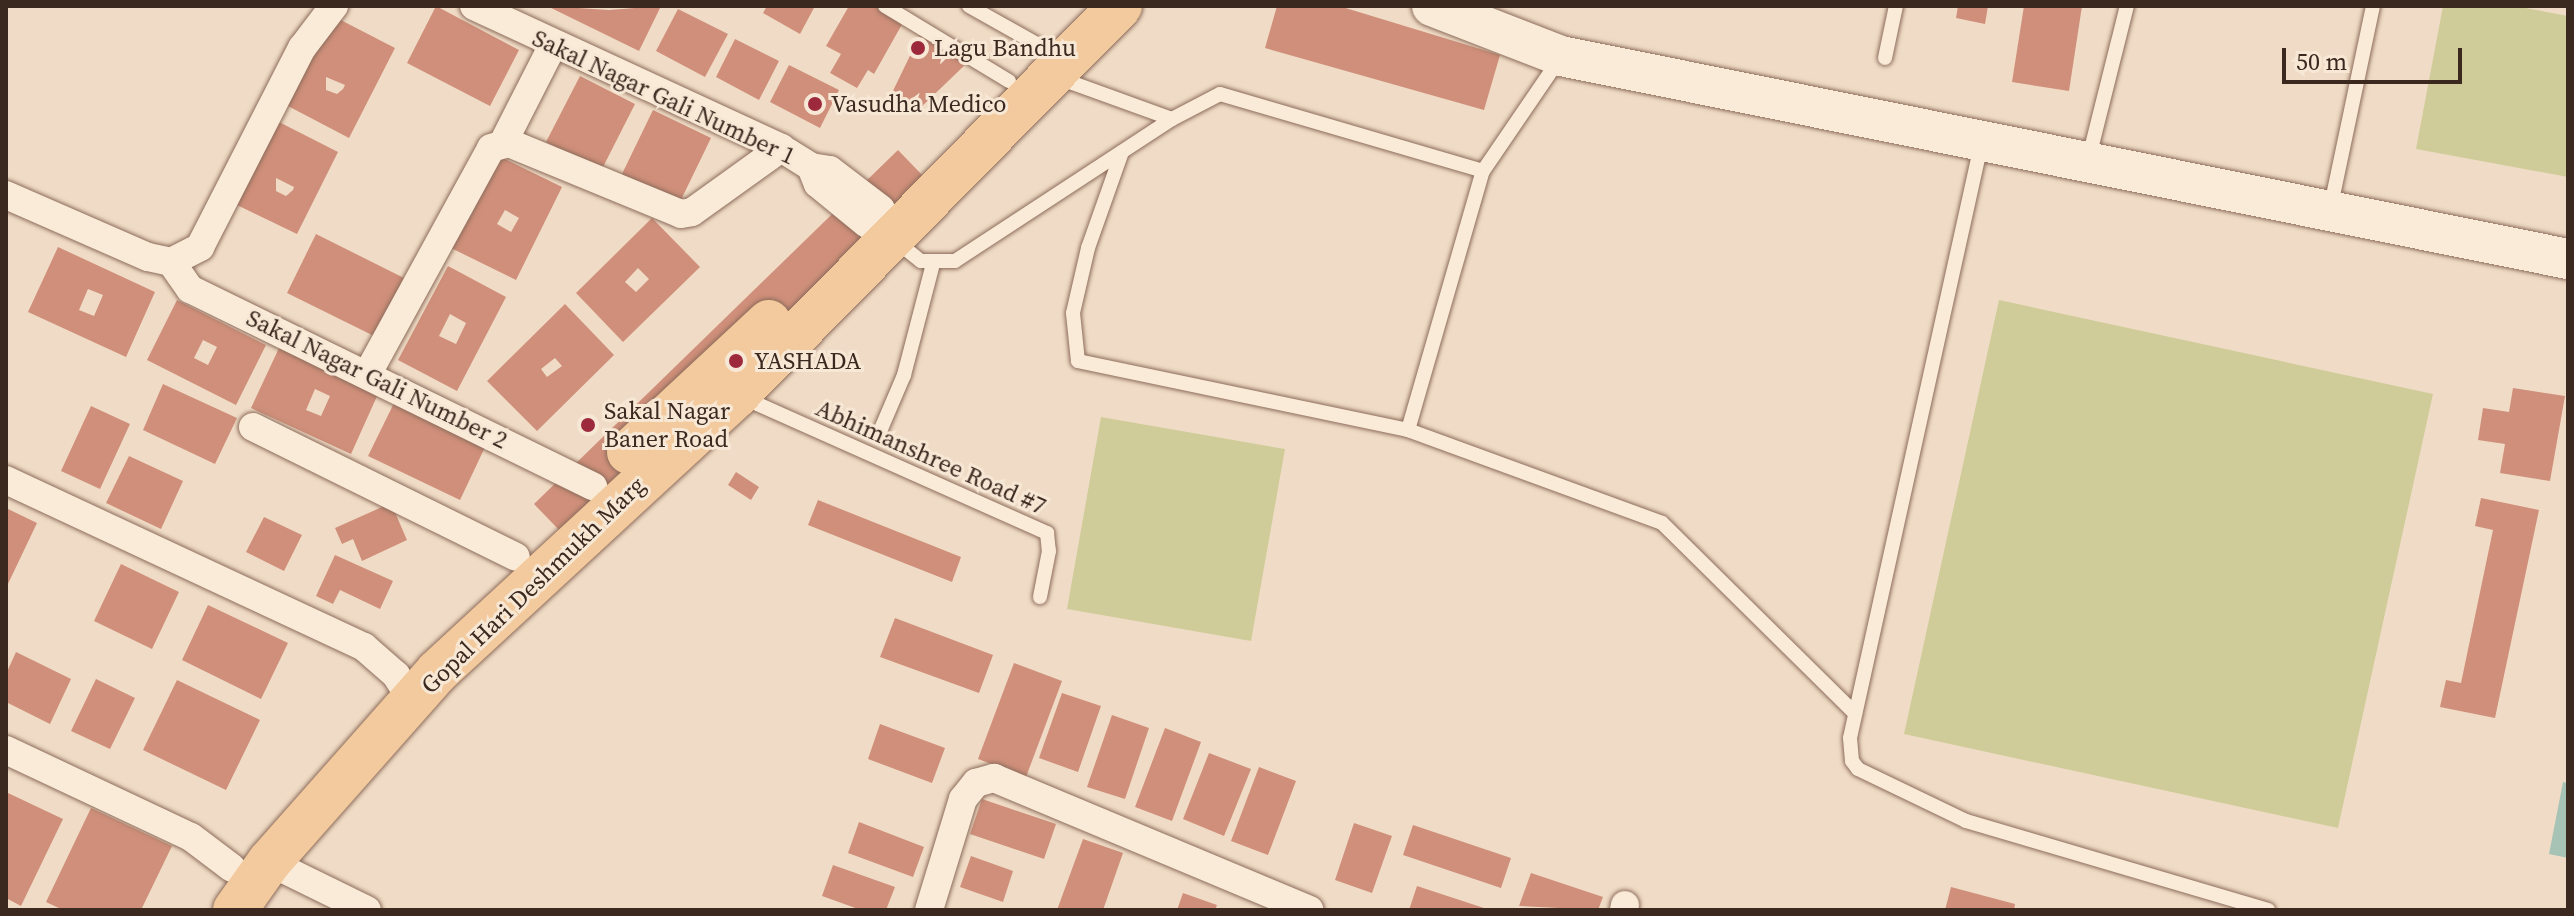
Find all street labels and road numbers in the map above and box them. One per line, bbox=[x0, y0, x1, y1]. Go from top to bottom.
street label: Sakal Nagar Gali Number 1 bbox=[528, 23, 800, 171]
street label: Sakal Nagar Gali Number 2 bbox=[242, 303, 512, 455]
street label: Abhimanshree Road #7 bbox=[812, 393, 1050, 521]
street label: Gopal Hari Deshmukh Marg bbox=[415, 471, 651, 699]

